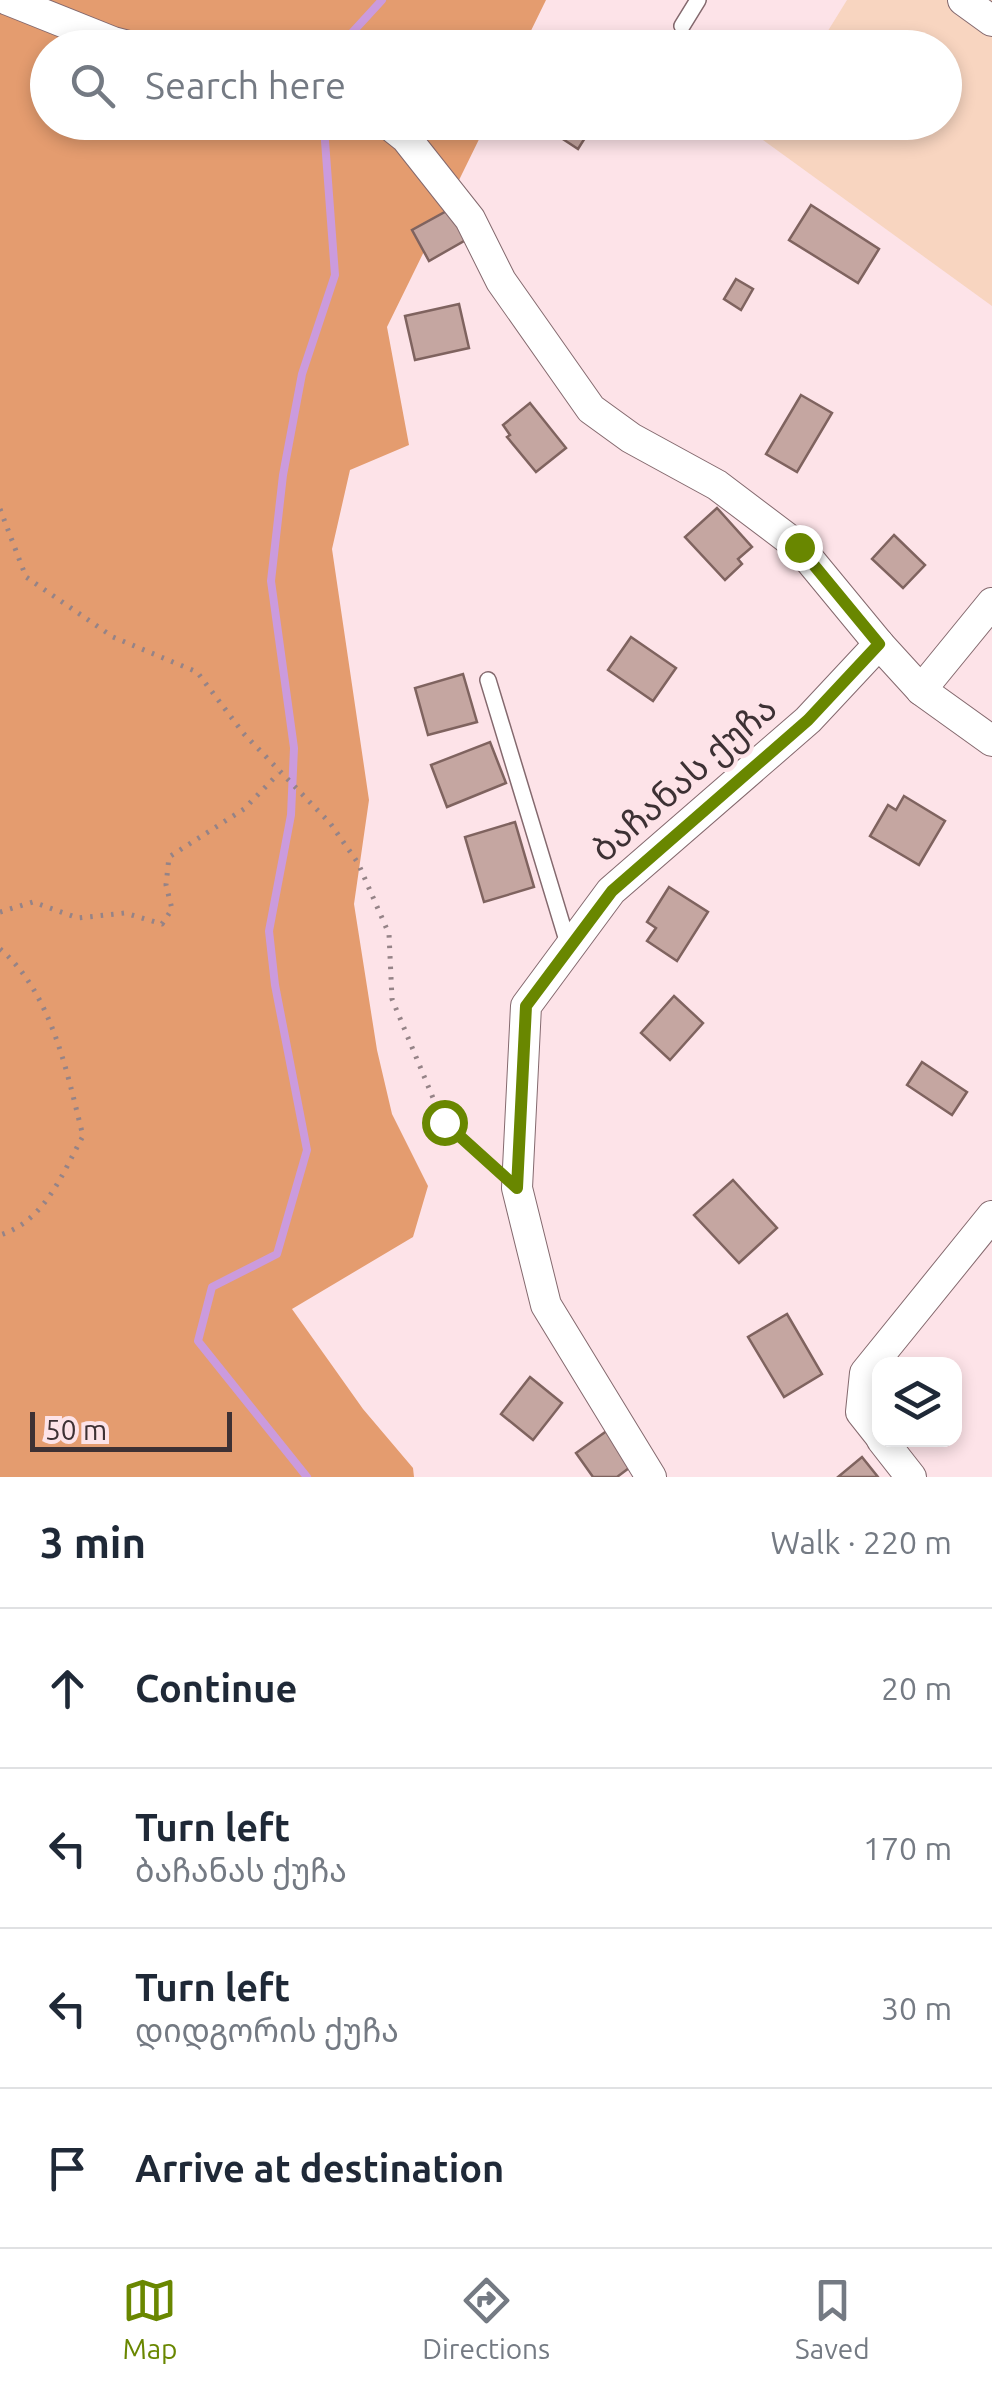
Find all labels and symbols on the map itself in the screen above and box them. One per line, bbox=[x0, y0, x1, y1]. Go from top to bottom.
route end bbox=[777, 525, 823, 571]
street label: ბაჩანას ქუჩა bbox=[583, 687, 785, 871]
route start bbox=[422, 1100, 468, 1146]
scale bar bbox=[30, 1407, 232, 1452]

